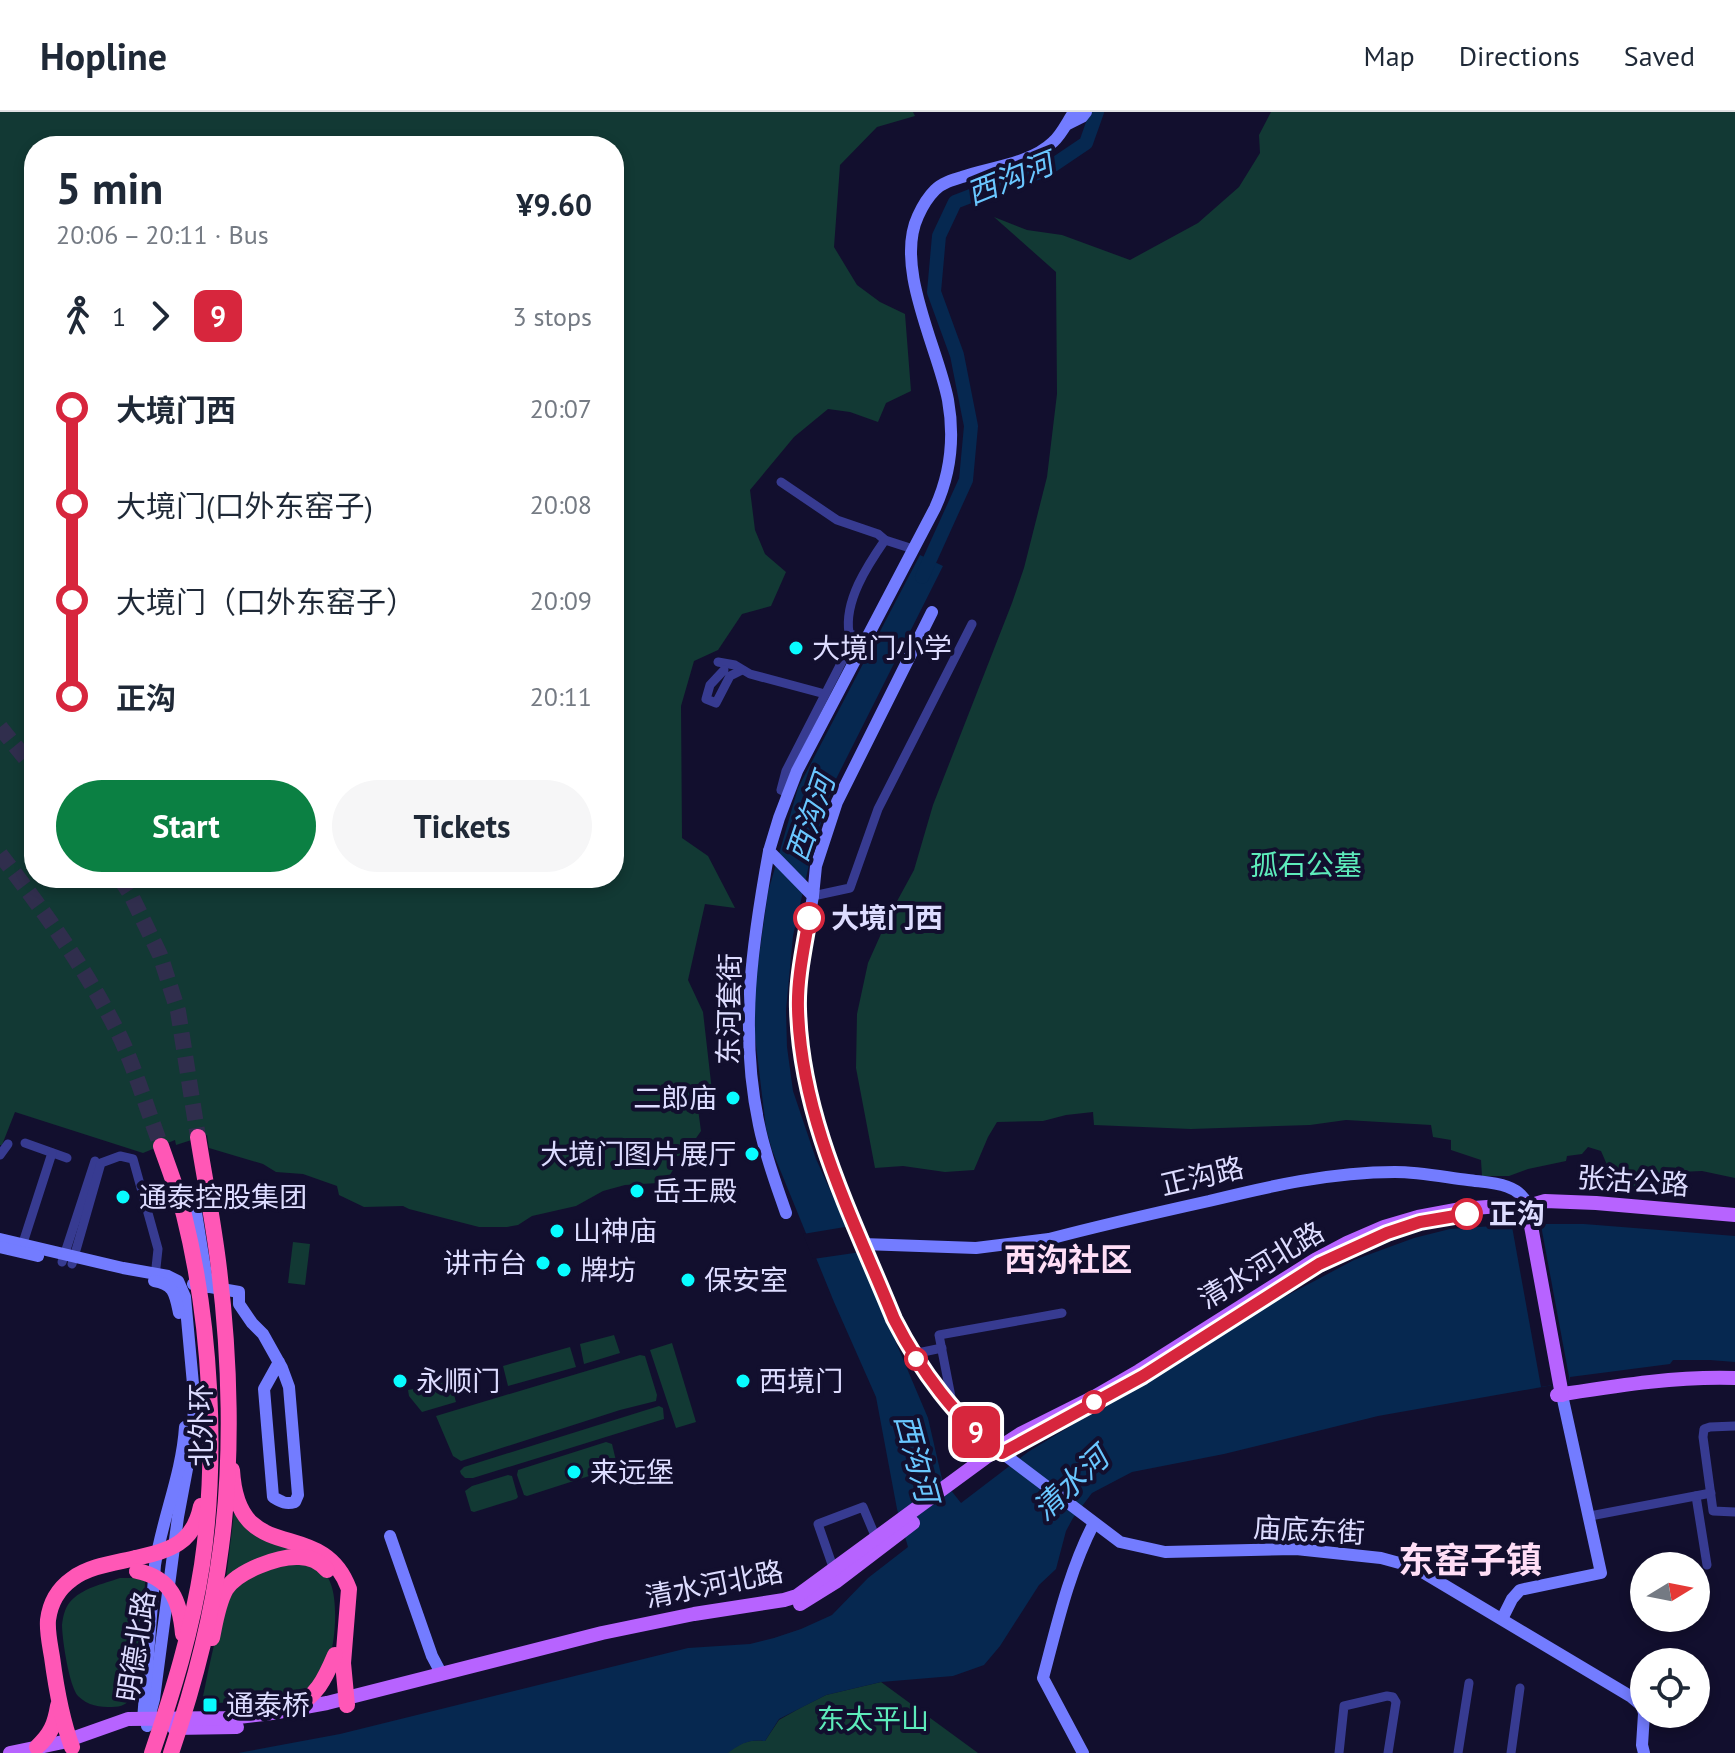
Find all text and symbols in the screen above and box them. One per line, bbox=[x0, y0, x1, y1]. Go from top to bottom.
text: Hopline bbox=[40, 31, 167, 80]
text: Map bbox=[1364, 37, 1415, 74]
text: Directions bbox=[1459, 37, 1580, 74]
text: Saved bbox=[1624, 37, 1695, 74]
water label: 西沟河 bbox=[960, 141, 1063, 213]
text: 5 min bbox=[56, 159, 163, 216]
text: ¥9.60 bbox=[517, 185, 592, 224]
text: 20:06 – 20:11 · Bus bbox=[56, 218, 269, 251]
icon: walk bbox=[56, 294, 100, 338]
icon: forward bbox=[138, 294, 182, 338]
text: 9 bbox=[210, 297, 226, 334]
text: 1 bbox=[112, 300, 126, 333]
text: 3 stops bbox=[512, 300, 592, 333]
text: 大境门西 bbox=[116, 390, 236, 429]
text: 20:07 bbox=[530, 392, 592, 425]
text: 大境门(口外东窑子) bbox=[116, 486, 373, 525]
text: 20:08 bbox=[530, 488, 592, 521]
text: 大境门（口外东窑子） bbox=[116, 582, 416, 621]
text: 20:09 bbox=[530, 584, 592, 617]
place label: 大境门小学 bbox=[812, 629, 952, 666]
marker: 大境门小学 bbox=[787, 639, 805, 657]
text: 正沟 bbox=[116, 678, 176, 717]
text: 20:11 bbox=[530, 680, 592, 713]
water label: 西沟河 bbox=[776, 764, 844, 866]
button: Start bbox=[56, 780, 316, 872]
button: Tickets bbox=[332, 780, 592, 872]
park label: 孤石公墓 bbox=[1250, 846, 1362, 883]
place label: 大境门西 bbox=[831, 899, 943, 936]
marker: 大境门西 bbox=[794, 903, 824, 933]
street label: 东河套街 bbox=[709, 953, 748, 1065]
place label: 二郎庙 bbox=[633, 1079, 717, 1116]
marker: 二郎庙 bbox=[724, 1089, 742, 1107]
place label: 大境门图片展厅 bbox=[540, 1135, 736, 1172]
marker: 大境门图片展厅 bbox=[743, 1145, 761, 1163]
street label: 正沟路 bbox=[1157, 1148, 1247, 1203]
street label: 张沽公路 bbox=[1576, 1158, 1690, 1203]
place label: 岳王殿 bbox=[653, 1172, 737, 1209]
place label: 通泰控股集团 bbox=[139, 1178, 307, 1215]
marker: 岳王殿 bbox=[628, 1182, 646, 1200]
marker: 通泰控股集团 bbox=[114, 1188, 132, 1206]
place label: 正沟 bbox=[1489, 1195, 1545, 1232]
marker: 正沟 bbox=[1452, 1199, 1482, 1229]
place label: 山神庙 bbox=[573, 1212, 657, 1249]
street label: 清水河北路 bbox=[1191, 1213, 1330, 1316]
marker: 山神庙 bbox=[548, 1222, 566, 1240]
district label: 西沟社区 bbox=[1004, 1238, 1132, 1280]
place label: 讲市台 bbox=[443, 1244, 527, 1281]
place label: 牌坊 bbox=[580, 1251, 636, 1288]
marker: 讲市台 bbox=[534, 1254, 552, 1272]
marker: 牌坊 bbox=[555, 1261, 573, 1279]
place label: 保安室 bbox=[704, 1261, 788, 1298]
marker: 保安室 bbox=[679, 1271, 697, 1289]
unlabelled marker bbox=[905, 1348, 927, 1370]
place label: 永顺门 bbox=[416, 1362, 500, 1399]
place label: 西境门 bbox=[759, 1362, 843, 1399]
marker: 永顺门 bbox=[391, 1372, 409, 1390]
marker: 西境门 bbox=[734, 1372, 752, 1390]
street label: 北外环 bbox=[182, 1383, 219, 1467]
unlabelled marker bbox=[1083, 1391, 1105, 1413]
line badge: 9 bbox=[950, 1406, 1002, 1458]
water label: 西沟河 bbox=[887, 1409, 949, 1511]
text: 9 bbox=[968, 1413, 984, 1450]
water label: 清水河 bbox=[1024, 1435, 1120, 1528]
place label: 来远堡 bbox=[590, 1453, 674, 1490]
marker: 来远堡 bbox=[565, 1463, 583, 1481]
street label: 庙底东街 bbox=[1252, 1508, 1366, 1551]
district label: 东窑子镇 bbox=[1398, 1536, 1542, 1583]
street label: 清水河北路 bbox=[642, 1552, 786, 1615]
north arrow bbox=[1630, 1552, 1710, 1632]
map controls bbox=[1630, 1552, 1710, 1728]
street label: 明德北路 bbox=[108, 1588, 163, 1704]
button: locate bbox=[1630, 1648, 1710, 1728]
place label: 通泰桥 bbox=[226, 1686, 310, 1723]
marker: 通泰桥 bbox=[201, 1696, 219, 1714]
park label: 东太平山 bbox=[817, 1700, 929, 1737]

